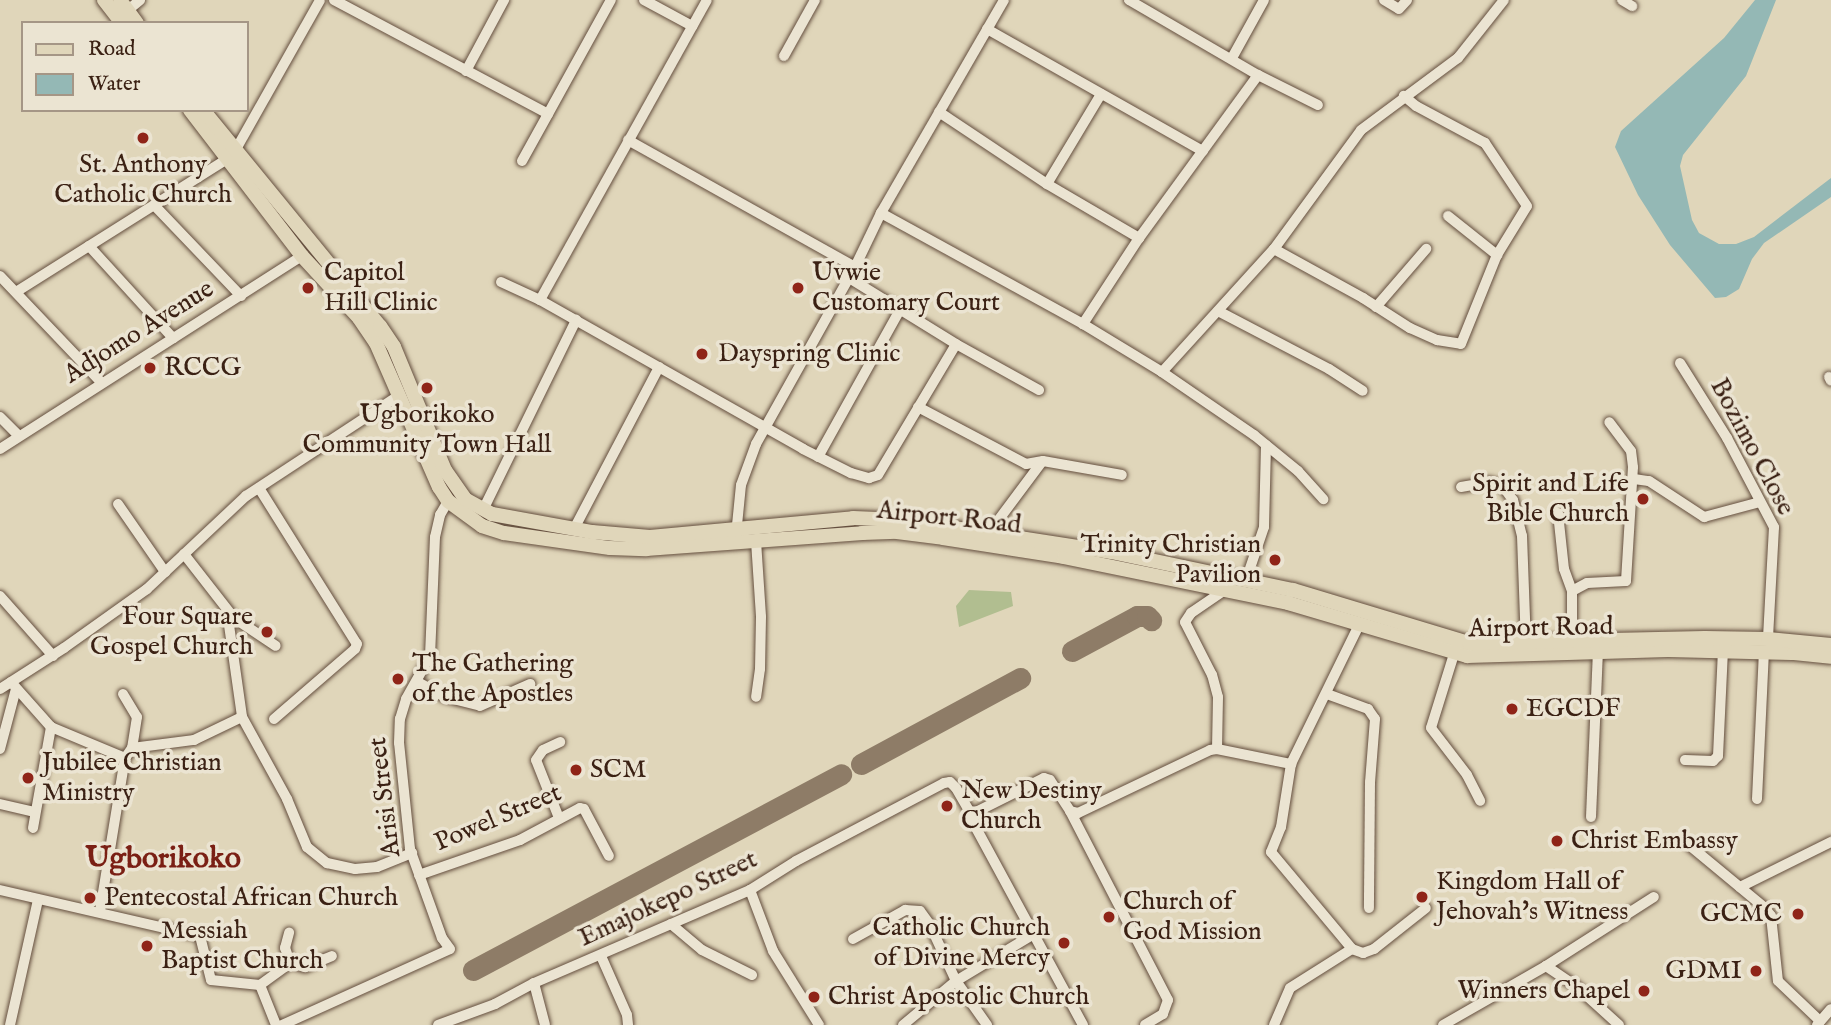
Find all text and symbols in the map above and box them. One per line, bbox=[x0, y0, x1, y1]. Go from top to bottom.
legend bbox=[21, 21, 248, 112]
text: Road bbox=[88, 36, 135, 63]
text: Water bbox=[88, 71, 140, 98]
marker: St. Anthony Catholic Church bbox=[135, 130, 151, 146]
place label: St. Anthony Catholic Church bbox=[54, 149, 232, 210]
place label: Capitol Hill Clinic bbox=[324, 257, 438, 318]
place label: Uvwie Customary Court bbox=[812, 257, 1000, 318]
street label: Adjomo Avenue bbox=[58, 274, 220, 390]
marker: Capitol Hill Clinic bbox=[298, 278, 318, 298]
marker: Uvwie Customary Court bbox=[790, 280, 806, 296]
place label: Dayspring Clinic bbox=[718, 338, 900, 370]
marker: Dayspring Clinic bbox=[692, 344, 712, 364]
place label: RCCG bbox=[164, 352, 241, 384]
marker: RCCG bbox=[142, 360, 158, 376]
street label: Bozimo Close bbox=[1703, 373, 1801, 521]
marker: Ugborikoko Community Town Hall bbox=[419, 380, 435, 396]
place label: Ugborikoko Community Town Hall bbox=[303, 399, 551, 460]
place label: Spirit and Life Bible Church bbox=[1472, 468, 1629, 530]
marker: Spirit and Life Bible Church bbox=[1635, 491, 1651, 507]
street label: Airport Road bbox=[875, 495, 1023, 541]
place label: Trinity Christian Pavilion bbox=[1080, 529, 1261, 590]
marker: Trinity Christian Pavilion bbox=[1267, 552, 1283, 568]
place label: Four Square Gospel Church bbox=[90, 601, 253, 662]
street label: Airport Road bbox=[1468, 611, 1614, 645]
marker: Four Square Gospel Church bbox=[259, 624, 275, 640]
place label: The Gathering of the Apostles bbox=[412, 648, 573, 710]
marker: The Gathering of the Apostles bbox=[390, 671, 406, 687]
place label: EGCDF bbox=[1526, 693, 1620, 725]
marker: EGCDF bbox=[1504, 701, 1520, 717]
street label: Arisi Street bbox=[362, 735, 408, 859]
place label: Jubilee Christian Ministry bbox=[42, 747, 222, 808]
place label: SCM bbox=[590, 754, 646, 786]
marker: SCM bbox=[568, 762, 584, 778]
marker: Jubilee Christian Ministry bbox=[20, 770, 36, 786]
place label: New Destiny Church bbox=[961, 775, 1102, 836]
street label: Powel Street bbox=[430, 777, 566, 859]
marker: New Destiny Church bbox=[939, 798, 955, 814]
place label: Christ Embassy bbox=[1571, 825, 1738, 857]
marker: Christ Embassy bbox=[1549, 833, 1565, 849]
district label: Ugborikoko bbox=[85, 841, 241, 877]
street label: Emajokepo Street bbox=[574, 844, 762, 954]
place label: Kingdom Hall of Jehovah's Witness bbox=[1436, 866, 1628, 928]
place label: Pentecostal African Church bbox=[104, 882, 398, 914]
place label: Church of God Mission bbox=[1123, 886, 1262, 948]
marker: Kingdom Hall of Jehovah's Witness bbox=[1414, 889, 1430, 905]
marker: Pentecostal African Church bbox=[82, 890, 98, 906]
place label: GCMC bbox=[1700, 898, 1782, 930]
marker: GCMC bbox=[1788, 904, 1808, 924]
marker: Church of God Mission bbox=[1101, 909, 1117, 925]
place label: Catholic Church of Divine Mercy bbox=[873, 912, 1050, 974]
place label: Messiah Baptist Church bbox=[161, 915, 323, 976]
marker: Catholic Church of Divine Mercy bbox=[1056, 935, 1072, 951]
marker: Messiah Baptist Church bbox=[139, 938, 155, 954]
place label: GDMI bbox=[1665, 955, 1742, 987]
marker: GDMI bbox=[1748, 963, 1764, 979]
place label: Winners Chapel bbox=[1457, 975, 1630, 1007]
place label: Christ Apostolic Church bbox=[828, 981, 1089, 1013]
marker: Winners Chapel bbox=[1636, 983, 1652, 999]
marker: Christ Apostolic Church bbox=[806, 989, 822, 1005]

